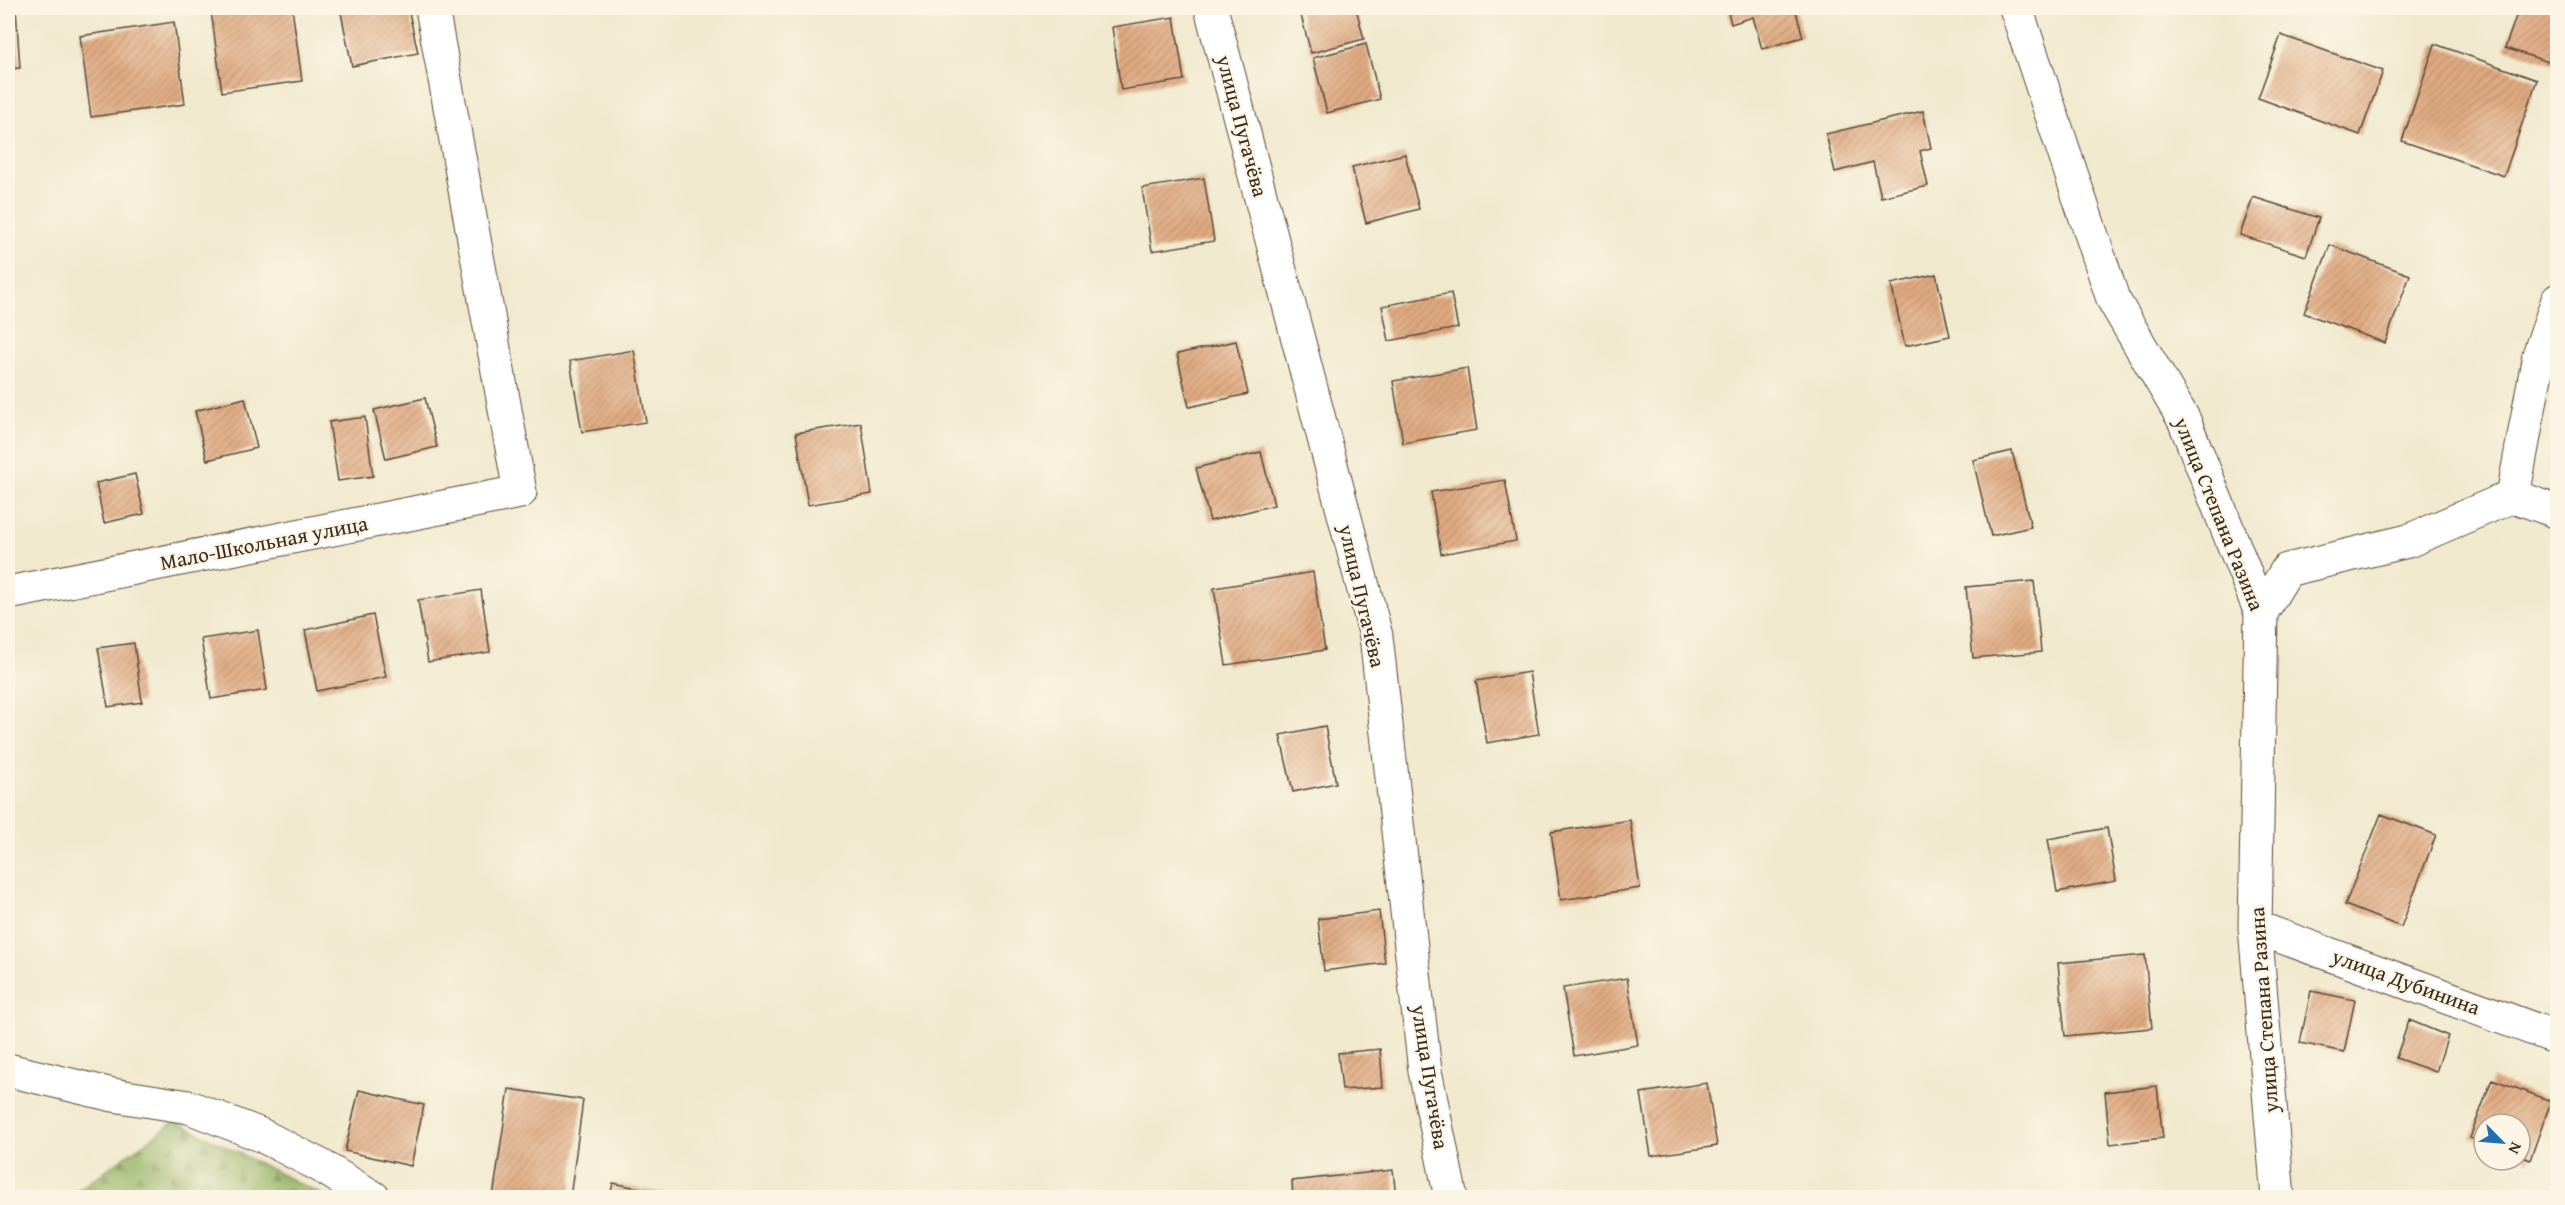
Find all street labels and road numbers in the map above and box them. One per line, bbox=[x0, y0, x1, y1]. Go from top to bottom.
street label: улица Пугачёва bbox=[1208, 51, 1276, 200]
street label: улица Степана Разина bbox=[2166, 411, 2273, 615]
street label: Мало-Школьная улица bbox=[157, 507, 370, 578]
street label: улица Пугачёва bbox=[1331, 520, 1394, 670]
street label: улица Степана Разина bbox=[2241, 906, 2286, 1115]
street label: улица Дубинина bbox=[2327, 940, 2485, 1023]
street label: улица Пугачёва bbox=[1404, 1002, 1457, 1151]

